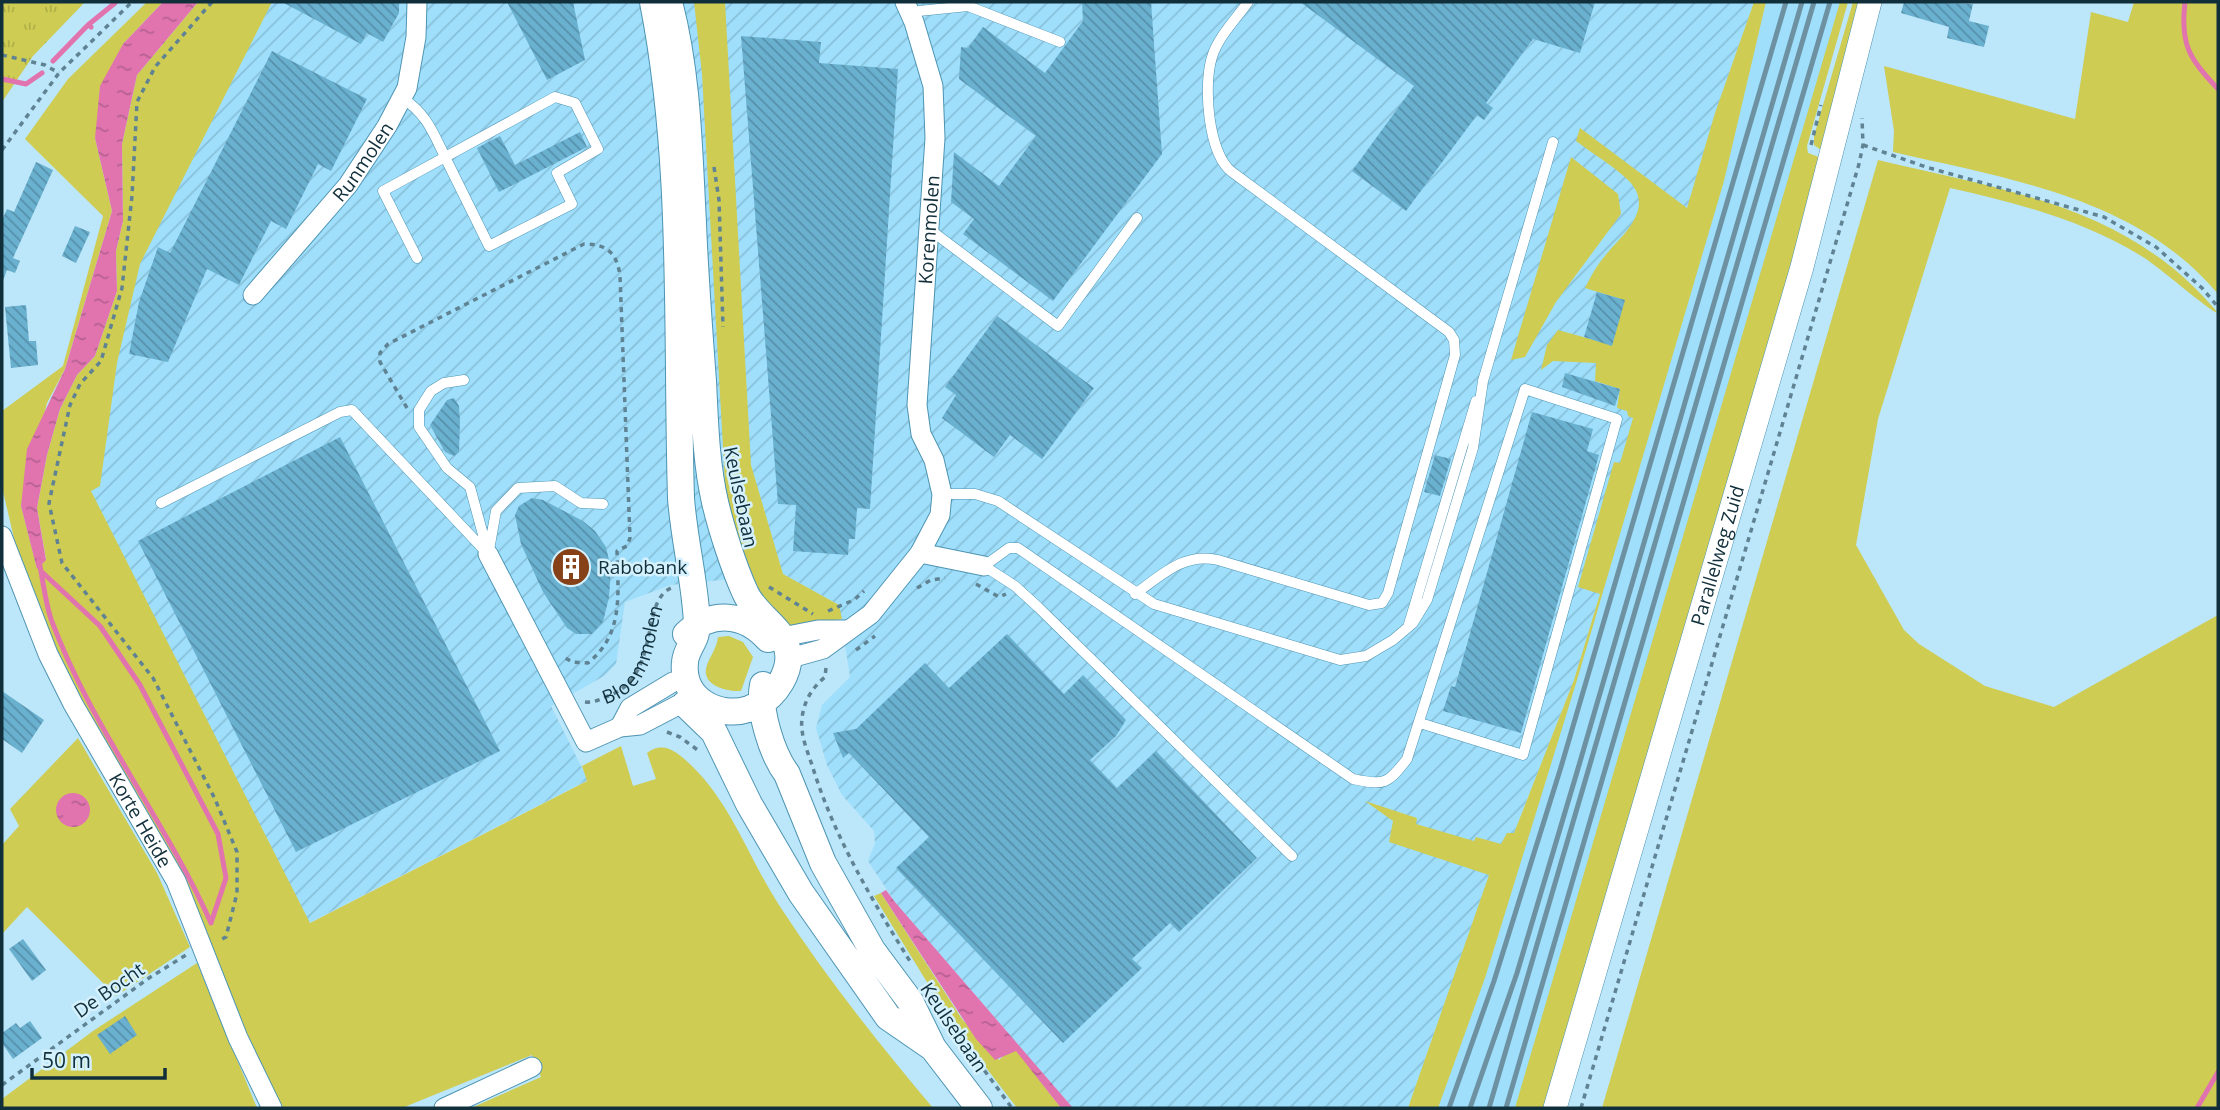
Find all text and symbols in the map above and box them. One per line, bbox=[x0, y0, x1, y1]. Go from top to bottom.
street label: Runmolen bbox=[326, 117, 399, 207]
street label: Korenmolen bbox=[912, 174, 945, 285]
street label: Keulsebaan bbox=[718, 444, 764, 550]
street label: Parallelweg Zuid bbox=[1684, 482, 1750, 629]
building icon: Rabobank bbox=[550, 546, 592, 588]
place label: Rabobank bbox=[598, 554, 687, 580]
street label: Bloemmolen bbox=[598, 602, 668, 710]
street label: Korte Heide bbox=[103, 768, 178, 872]
street label: De Bocht bbox=[69, 956, 150, 1024]
street label: Keulsebaan bbox=[914, 977, 994, 1077]
scale bar bbox=[32, 1036, 164, 1080]
text: 50 m bbox=[42, 1046, 91, 1074]

